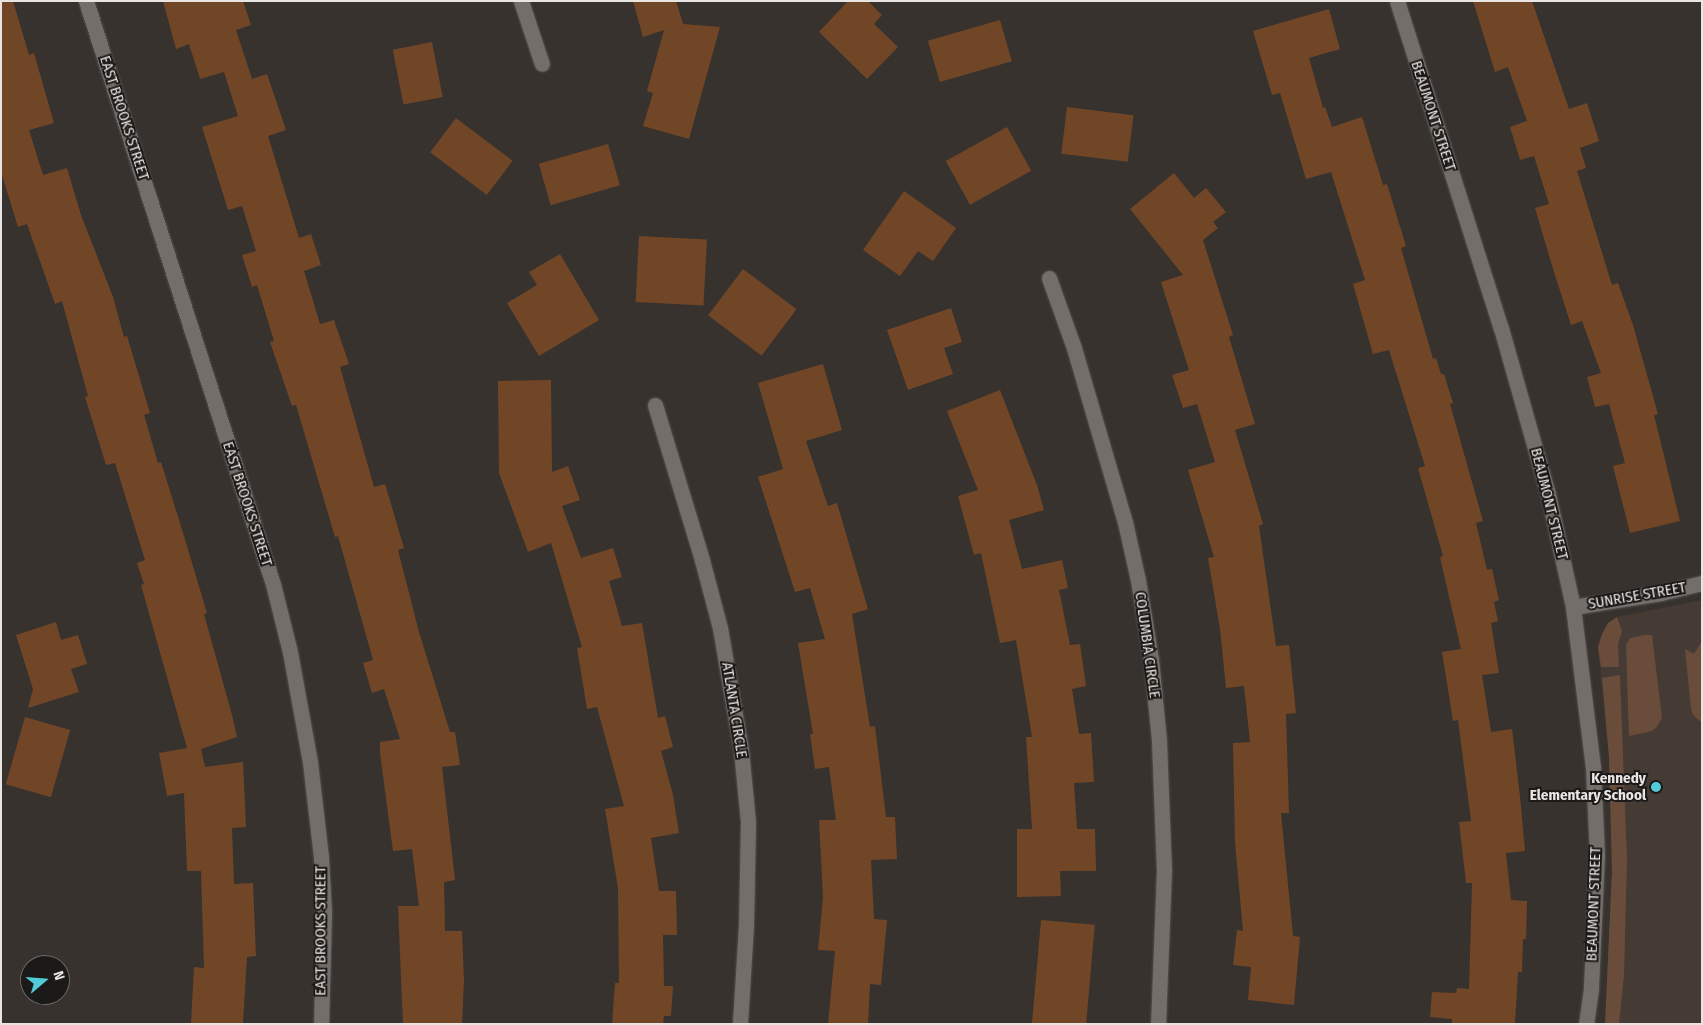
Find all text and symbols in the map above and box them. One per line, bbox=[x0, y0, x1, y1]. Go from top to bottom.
street label: EAST BROOKS STREET bbox=[95, 54, 153, 182]
street label: BEAUMONT STREET bbox=[1407, 59, 1459, 173]
street label: EAST BROOKS STREET bbox=[218, 440, 276, 568]
street label: BEAUMONT STREET bbox=[1526, 446, 1572, 562]
street label: SUNRISE STREET bbox=[1587, 579, 1687, 613]
street label: COLUMBIA CIRCLE bbox=[1131, 591, 1163, 699]
street label: ATLANTA CIRCLE bbox=[718, 661, 750, 759]
place label: Kennedy Elementary School bbox=[1530, 769, 1646, 804]
marker: Kennedy Elementary School bbox=[1650, 781, 1662, 793]
street label: BEAUMONT STREET bbox=[1583, 846, 1605, 962]
street label: EAST BROOKS STREET bbox=[312, 866, 330, 996]
north arrow bbox=[20, 955, 70, 1005]
text: N bbox=[49, 969, 68, 982]

